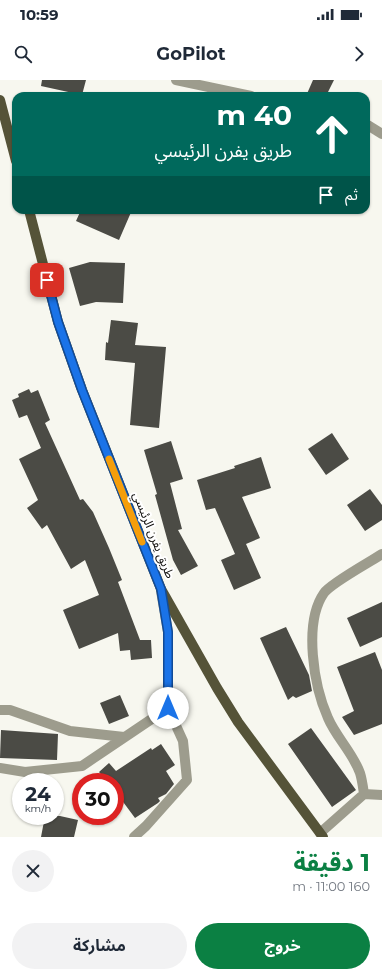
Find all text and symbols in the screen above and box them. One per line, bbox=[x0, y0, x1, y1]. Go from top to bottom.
text: 10:59 bbox=[20, 5, 58, 24]
icon: search bbox=[12, 43, 34, 65]
text: GoPilot bbox=[156, 43, 226, 65]
icon: forward bbox=[348, 43, 370, 65]
text: 40 m bbox=[216, 98, 292, 132]
icon: ahead bbox=[306, 108, 358, 160]
text: طريق يفرن الرئيسي bbox=[154, 140, 292, 162]
icon: arrive bbox=[315, 184, 337, 206]
text: ثم bbox=[345, 185, 358, 204]
pin bbox=[30, 263, 64, 297]
icon: arrive bbox=[36, 269, 58, 291]
street label: طريق يفرن الرئيسي bbox=[127, 490, 178, 581]
position arrow bbox=[147, 687, 189, 729]
speed limit sign: 30 bbox=[72, 773, 124, 825]
text: 24 bbox=[25, 782, 51, 806]
text: km/h bbox=[25, 802, 51, 815]
text: 1 دقيقة bbox=[293, 848, 370, 877]
button: close bbox=[12, 850, 54, 892]
text: 160 m · 11:00 bbox=[292, 878, 370, 894]
button: مشاركة bbox=[12, 923, 187, 969]
button: خروج bbox=[195, 923, 370, 969]

